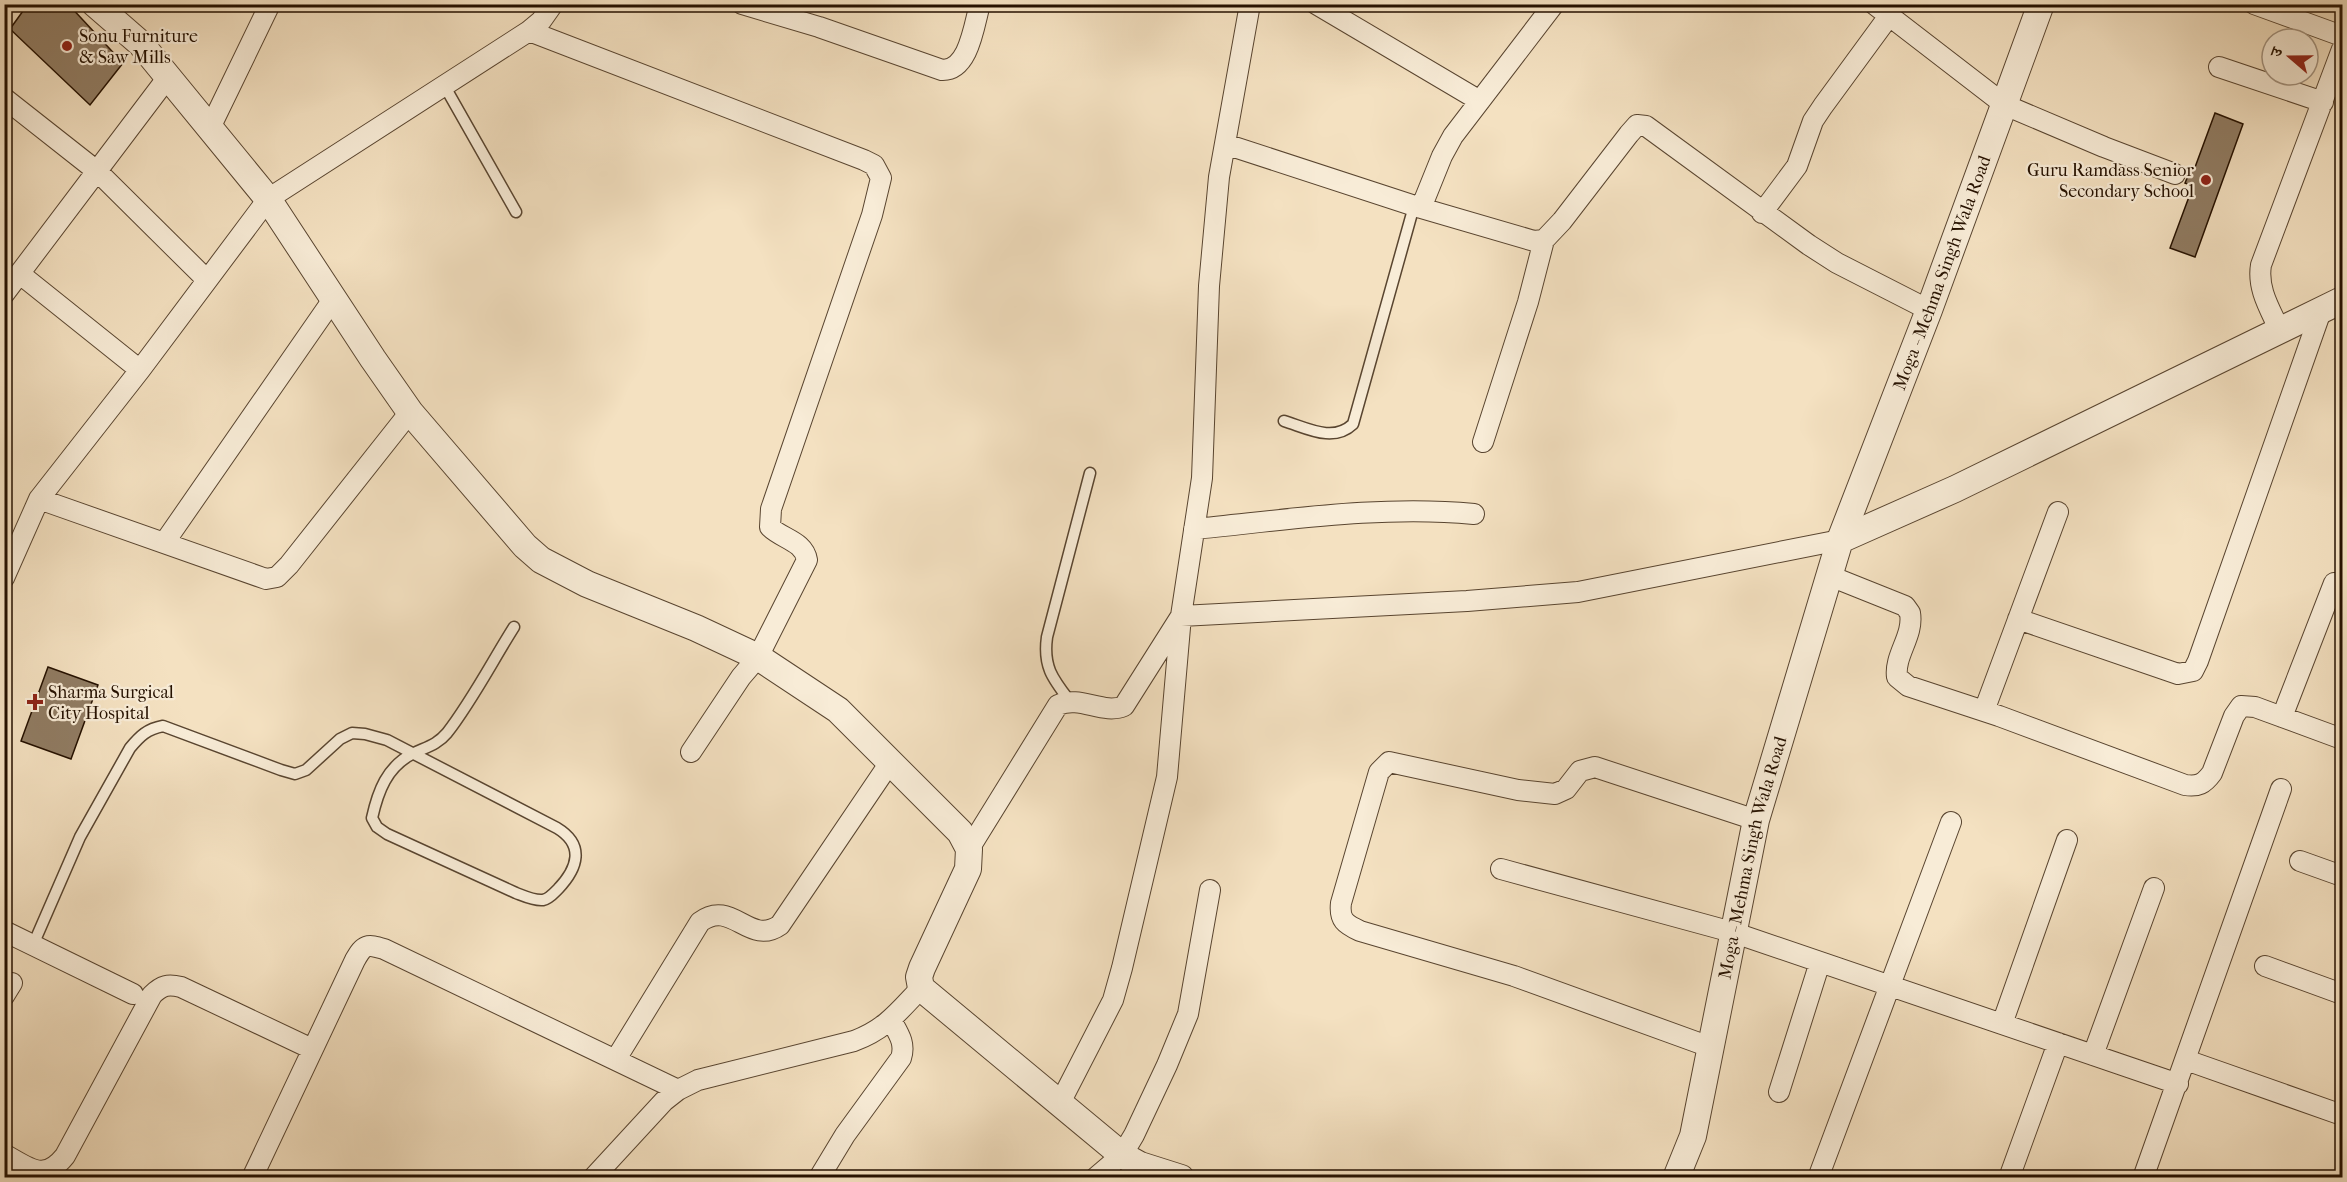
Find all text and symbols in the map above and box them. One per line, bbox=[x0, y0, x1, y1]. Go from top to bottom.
place label: Sonu Furniture & Saw Mills bbox=[79, 26, 198, 68]
north arrow bbox=[2260, 27, 2320, 87]
marker: Sonu Furniture & Saw Mills bbox=[60, 39, 74, 53]
text: उ bbox=[2266, 43, 2287, 60]
street label: Moga - Mehma Singh Wala Road bbox=[1889, 153, 1996, 393]
place label: Guru Ramdass Senior Secondary School bbox=[2027, 160, 2194, 202]
marker: Guru Ramdass Senior Secondary School bbox=[2199, 173, 2213, 187]
place label: Sharma Surgical City Hospital bbox=[48, 682, 174, 724]
marker: Sharma Surgical City Hospital bbox=[26, 693, 44, 711]
street label: Moga - Mehma Singh Wala Road bbox=[1715, 734, 1792, 981]

